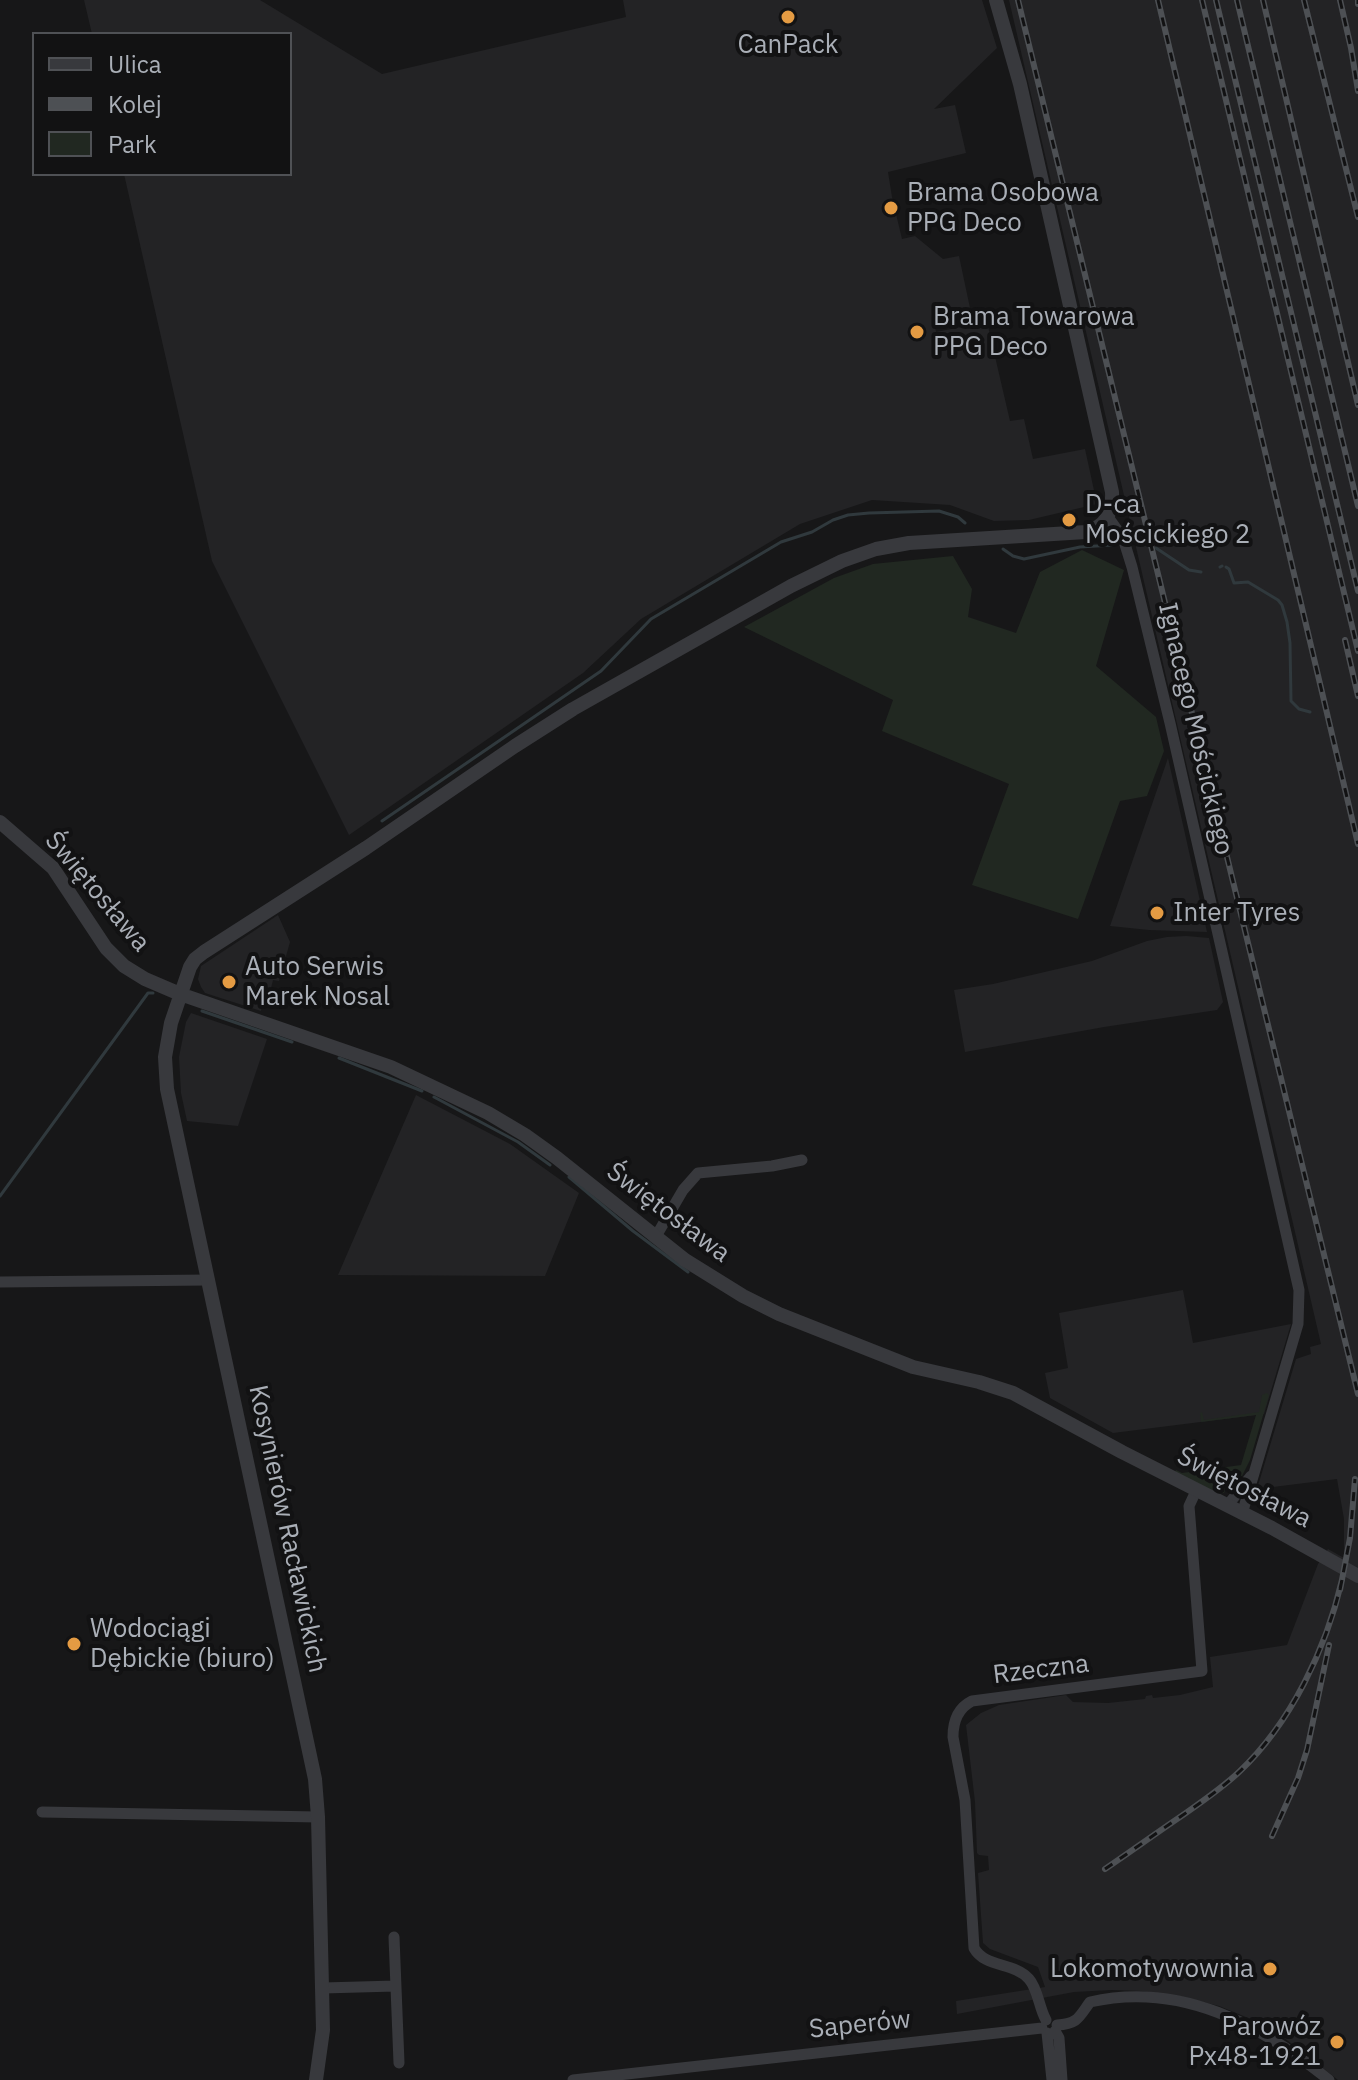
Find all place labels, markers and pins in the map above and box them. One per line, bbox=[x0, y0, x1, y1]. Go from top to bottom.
marker: CanPack bbox=[779, 8, 797, 26]
place label: CanPack bbox=[738, 29, 838, 61]
place label: Brama Osobowa PPG Deco bbox=[907, 177, 1099, 238]
marker: Brama Osobowa PPG Deco bbox=[882, 199, 900, 217]
place label: Brama Towarowa PPG Deco bbox=[933, 301, 1135, 362]
marker: Brama Towarowa PPG Deco bbox=[908, 323, 926, 341]
place label: D-ca Mościckiego 2 bbox=[1085, 489, 1250, 550]
marker: D-ca Mościckiego 2 bbox=[1060, 511, 1078, 529]
place label: Inter Tyres bbox=[1173, 897, 1300, 929]
marker: Inter Tyres bbox=[1148, 904, 1166, 922]
place label: Auto Serwis Marek Nosal bbox=[245, 951, 390, 1012]
marker: Auto Serwis Marek Nosal bbox=[220, 973, 238, 991]
place label: Wodociągi Dębickie (biuro) bbox=[90, 1613, 275, 1674]
marker: Wodociągi Dębickie (biuro) bbox=[65, 1635, 83, 1653]
place label: Lokomotywownia bbox=[1050, 1953, 1254, 1985]
marker: Lokomotywownia bbox=[1261, 1960, 1279, 1978]
place label: Parowóz Px48-1921 bbox=[1188, 2011, 1321, 2072]
marker: Parowóz Px48-1921 bbox=[1328, 2033, 1346, 2051]

